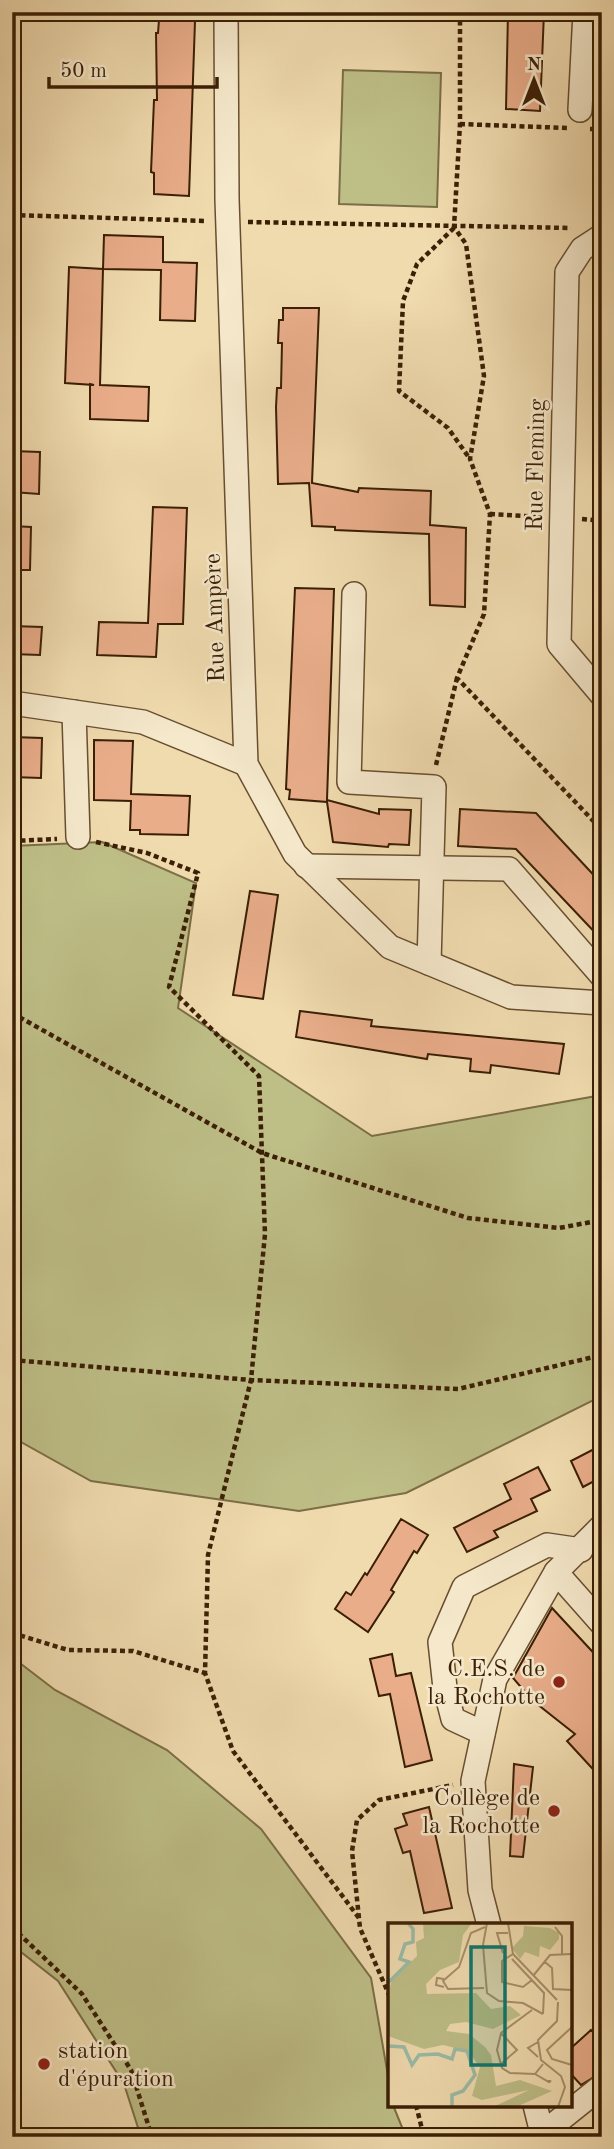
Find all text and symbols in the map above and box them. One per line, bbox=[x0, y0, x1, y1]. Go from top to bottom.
scale bar bbox=[49, 46, 217, 90]
north arrow bbox=[498, 46, 568, 116]
text: N bbox=[527, 56, 542, 75]
text: 50 m bbox=[60, 61, 107, 82]
street label: Rue Fleming bbox=[524, 398, 550, 532]
street label: Rue Ampère bbox=[202, 553, 230, 683]
place label: C.E.S. de la Rochotte bbox=[428, 1658, 545, 1710]
marker: C.E.S. de la Rochotte bbox=[551, 1674, 567, 1690]
place label: Collège de la Rochotte bbox=[423, 1787, 540, 1839]
marker: Collège de la Rochotte bbox=[546, 1803, 562, 1819]
inset map bbox=[388, 1923, 572, 2107]
place label: station d'épuration bbox=[58, 2040, 174, 2092]
marker: station d'épuration bbox=[36, 2056, 52, 2072]

